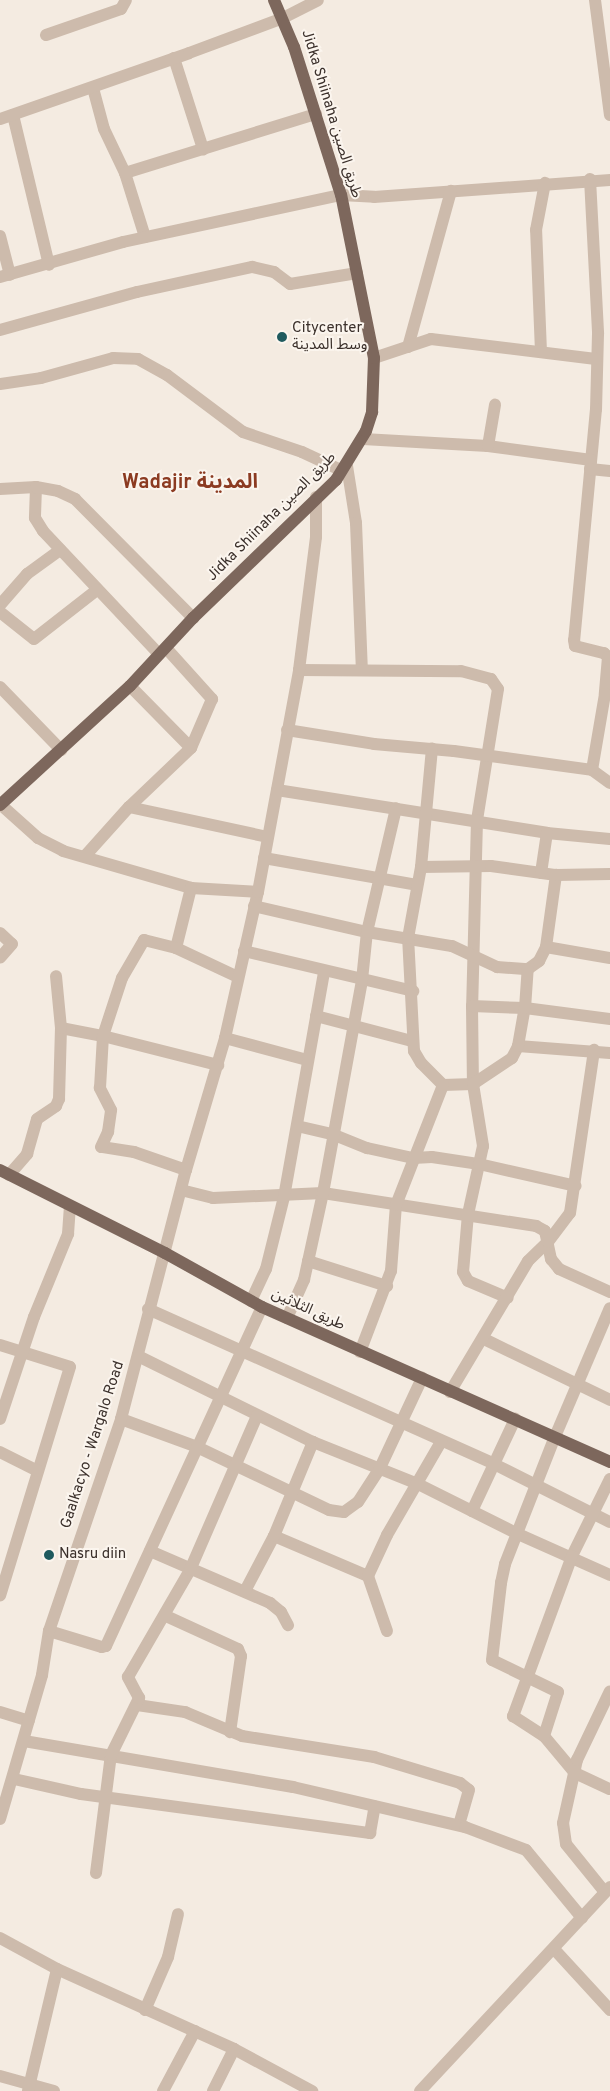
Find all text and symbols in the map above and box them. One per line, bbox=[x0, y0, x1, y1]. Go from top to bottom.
street label: Jidka Shiinaha طريق الصين bbox=[297, 28, 365, 200]
place label: Citycenter وسط المدينة bbox=[292, 319, 367, 354]
marker: Citycenter وسط المدينة bbox=[276, 331, 288, 343]
street label: Jidka Shiinaha طريق الصين bbox=[204, 449, 340, 585]
district label: Wadajir المدينة bbox=[122, 471, 258, 495]
street label: طريق الثلاثين bbox=[268, 1285, 348, 1335]
street label: Gaalkacyo - Wargalo Road bbox=[57, 1359, 129, 1531]
place label: Nasru diin bbox=[59, 1546, 126, 1564]
marker: Nasru diin bbox=[43, 1549, 55, 1561]

